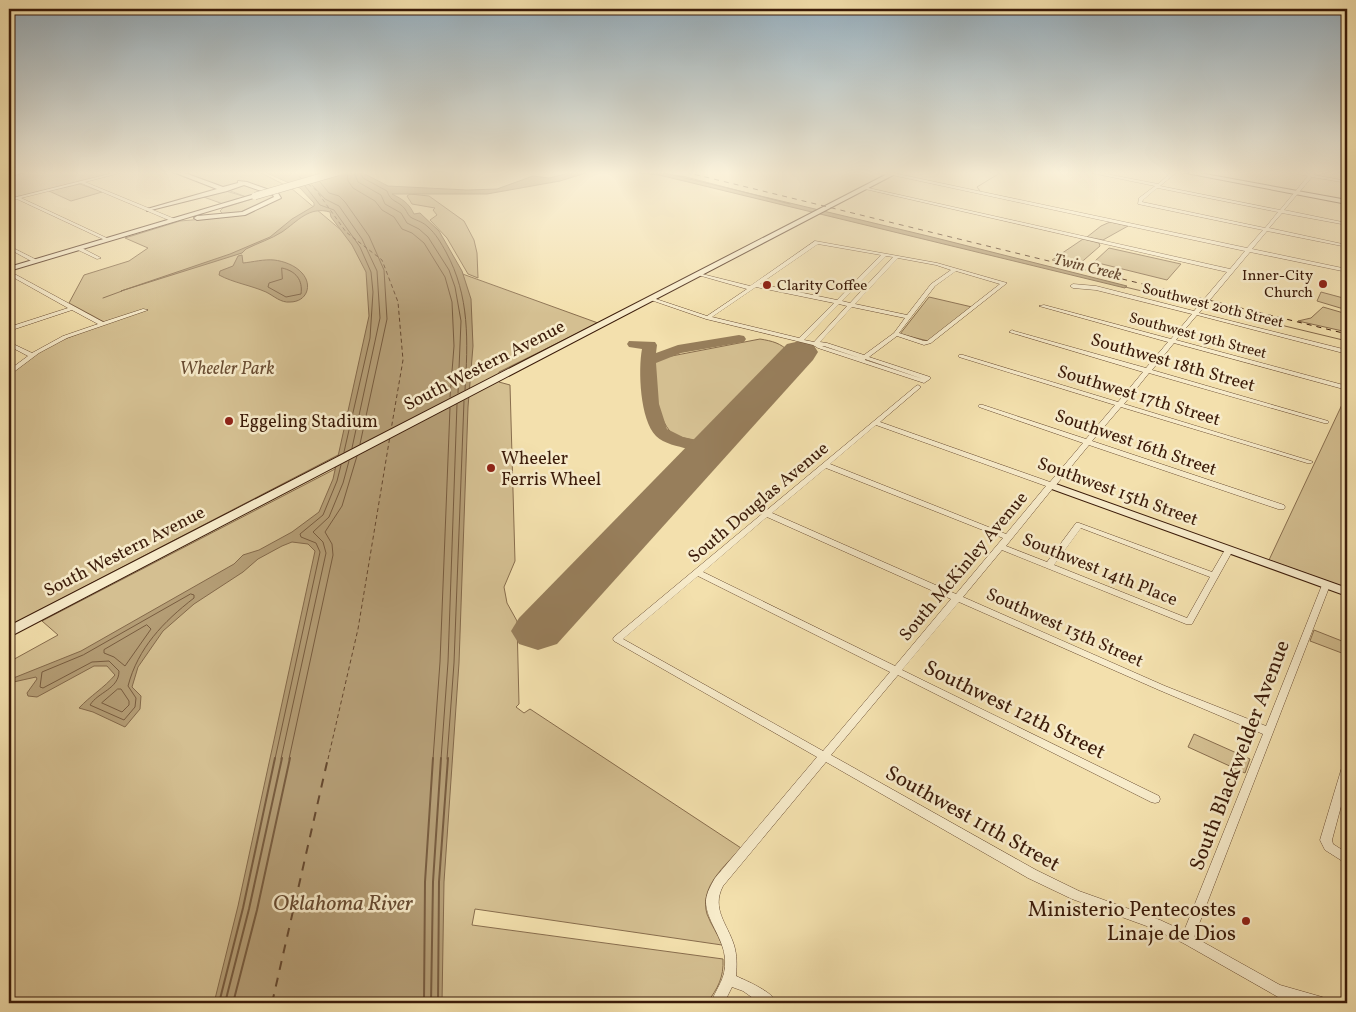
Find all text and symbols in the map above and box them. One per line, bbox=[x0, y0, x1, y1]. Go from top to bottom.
water label: Twin Creek bbox=[1051, 249, 1124, 287]
place label: Inner-City Church bbox=[1242, 266, 1313, 304]
place label: Clarity Coffee bbox=[777, 276, 867, 297]
marker: Inner-City Church bbox=[1317, 278, 1329, 290]
marker: Clarity Coffee bbox=[761, 279, 773, 291]
street label: Southwest 20th Street bbox=[1140, 279, 1286, 334]
street label: Southwest 19th Street bbox=[1126, 308, 1269, 365]
street label: South Western Avenue bbox=[400, 315, 570, 418]
street label: Southwest 18th Street bbox=[1088, 328, 1258, 399]
park label: Wheeler Park bbox=[180, 357, 274, 382]
street label: Southwest 17th Street bbox=[1054, 360, 1223, 433]
street label: Southwest 16th Street bbox=[1051, 404, 1220, 483]
place label: Eggeling Stadium bbox=[239, 410, 378, 435]
marker: Eggeling Stadium bbox=[223, 415, 235, 427]
street label: South Douglas Avenue bbox=[683, 437, 835, 570]
place label: Wheeler Ferris Wheel bbox=[501, 447, 601, 493]
street label: Southwest 15th Street bbox=[1034, 452, 1201, 533]
marker: Wheeler Ferris Wheel bbox=[485, 462, 497, 474]
street label: South McKinley Avenue bbox=[894, 487, 1034, 647]
street label: South Western Avenue bbox=[40, 501, 210, 604]
street label: Southwest 14th Place bbox=[1018, 528, 1181, 613]
street label: Southwest 13th Street bbox=[982, 582, 1147, 674]
street label: South Blackwelder Avenue bbox=[1183, 636, 1298, 875]
street label: Southwest 12th Street bbox=[919, 654, 1110, 767]
street label: Southwest 11th Street bbox=[880, 759, 1065, 879]
water label: Oklahoma River bbox=[273, 889, 414, 920]
place label: Ministerio Pentecostes Linaje de Dios bbox=[1028, 896, 1236, 949]
marker: Ministerio Pentecostes Linaje de Dios bbox=[1240, 915, 1252, 927]

